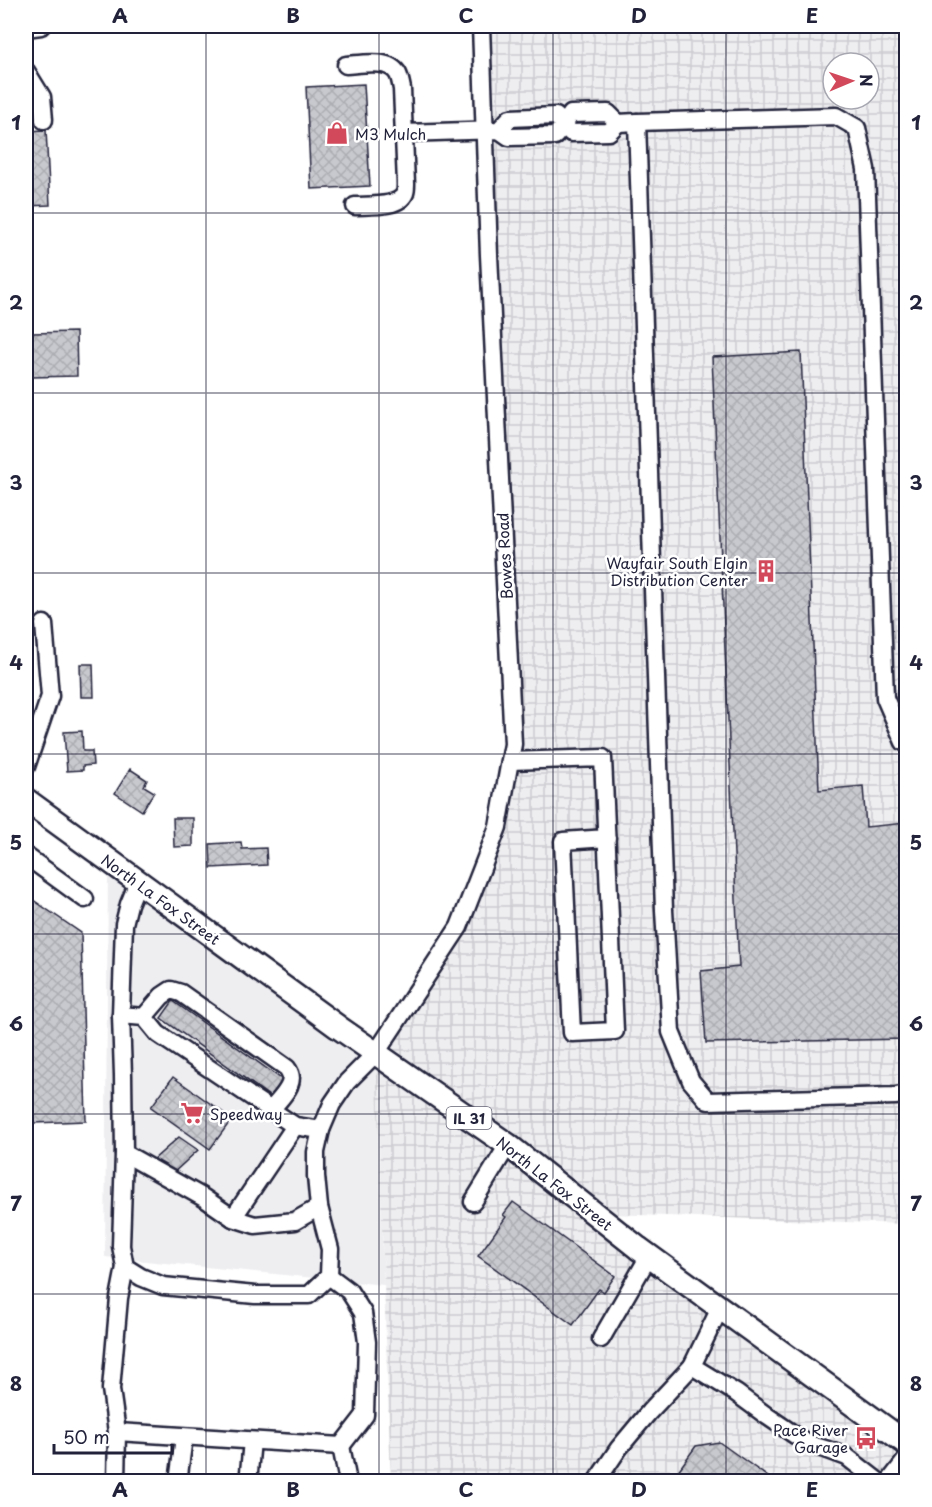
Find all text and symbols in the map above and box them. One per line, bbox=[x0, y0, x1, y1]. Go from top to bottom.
text: A bbox=[112, 0, 128, 30]
text: B bbox=[286, 0, 300, 30]
text: C bbox=[458, 0, 474, 30]
text: D bbox=[631, 0, 647, 30]
text: E bbox=[806, 0, 818, 30]
north arrow bbox=[821, 51, 881, 111]
text: N bbox=[855, 74, 879, 87]
text: 1 bbox=[11, 107, 21, 137]
text: 1 bbox=[911, 107, 921, 137]
shop icon: M3 Mulch bbox=[324, 120, 350, 146]
place label: M3 Mulch bbox=[355, 122, 426, 145]
text: 2 bbox=[9, 287, 23, 317]
text: 2 bbox=[909, 287, 923, 317]
text: 3 bbox=[9, 467, 23, 497]
text: 3 bbox=[909, 467, 923, 497]
street label: Bowes Road bbox=[490, 512, 518, 600]
place label: Wayfair South Elgin Distribution Center bbox=[606, 551, 748, 591]
building icon: Wayfair South Elgin Distribution Center bbox=[753, 558, 779, 584]
text: 4 bbox=[9, 647, 23, 677]
text: 4 bbox=[909, 647, 923, 677]
text: 5 bbox=[10, 827, 22, 857]
text: 5 bbox=[910, 827, 922, 857]
street label: North La Fox Street bbox=[97, 848, 225, 950]
text: 6 bbox=[9, 1008, 23, 1038]
text: 6 bbox=[909, 1008, 923, 1038]
supermarket icon: Speedway bbox=[179, 1100, 205, 1126]
place label: Speedway bbox=[210, 1102, 282, 1125]
road number: IL 31 bbox=[446, 1107, 492, 1129]
street label: North La Fox Street bbox=[492, 1130, 618, 1236]
text: 7 bbox=[10, 1188, 22, 1218]
text: 7 bbox=[910, 1188, 922, 1218]
text: 8 bbox=[10, 1368, 22, 1398]
text: 8 bbox=[910, 1368, 922, 1398]
scale bar bbox=[54, 1417, 172, 1455]
place label: Pace River Garage bbox=[773, 1418, 848, 1458]
text: 50 m bbox=[63, 1423, 110, 1450]
bus stop icon: Pace River Garage bbox=[853, 1425, 879, 1451]
text: A bbox=[112, 1474, 128, 1504]
text: B bbox=[286, 1474, 300, 1504]
text: C bbox=[458, 1474, 474, 1504]
text: D bbox=[631, 1474, 647, 1504]
text: E bbox=[806, 1474, 818, 1504]

